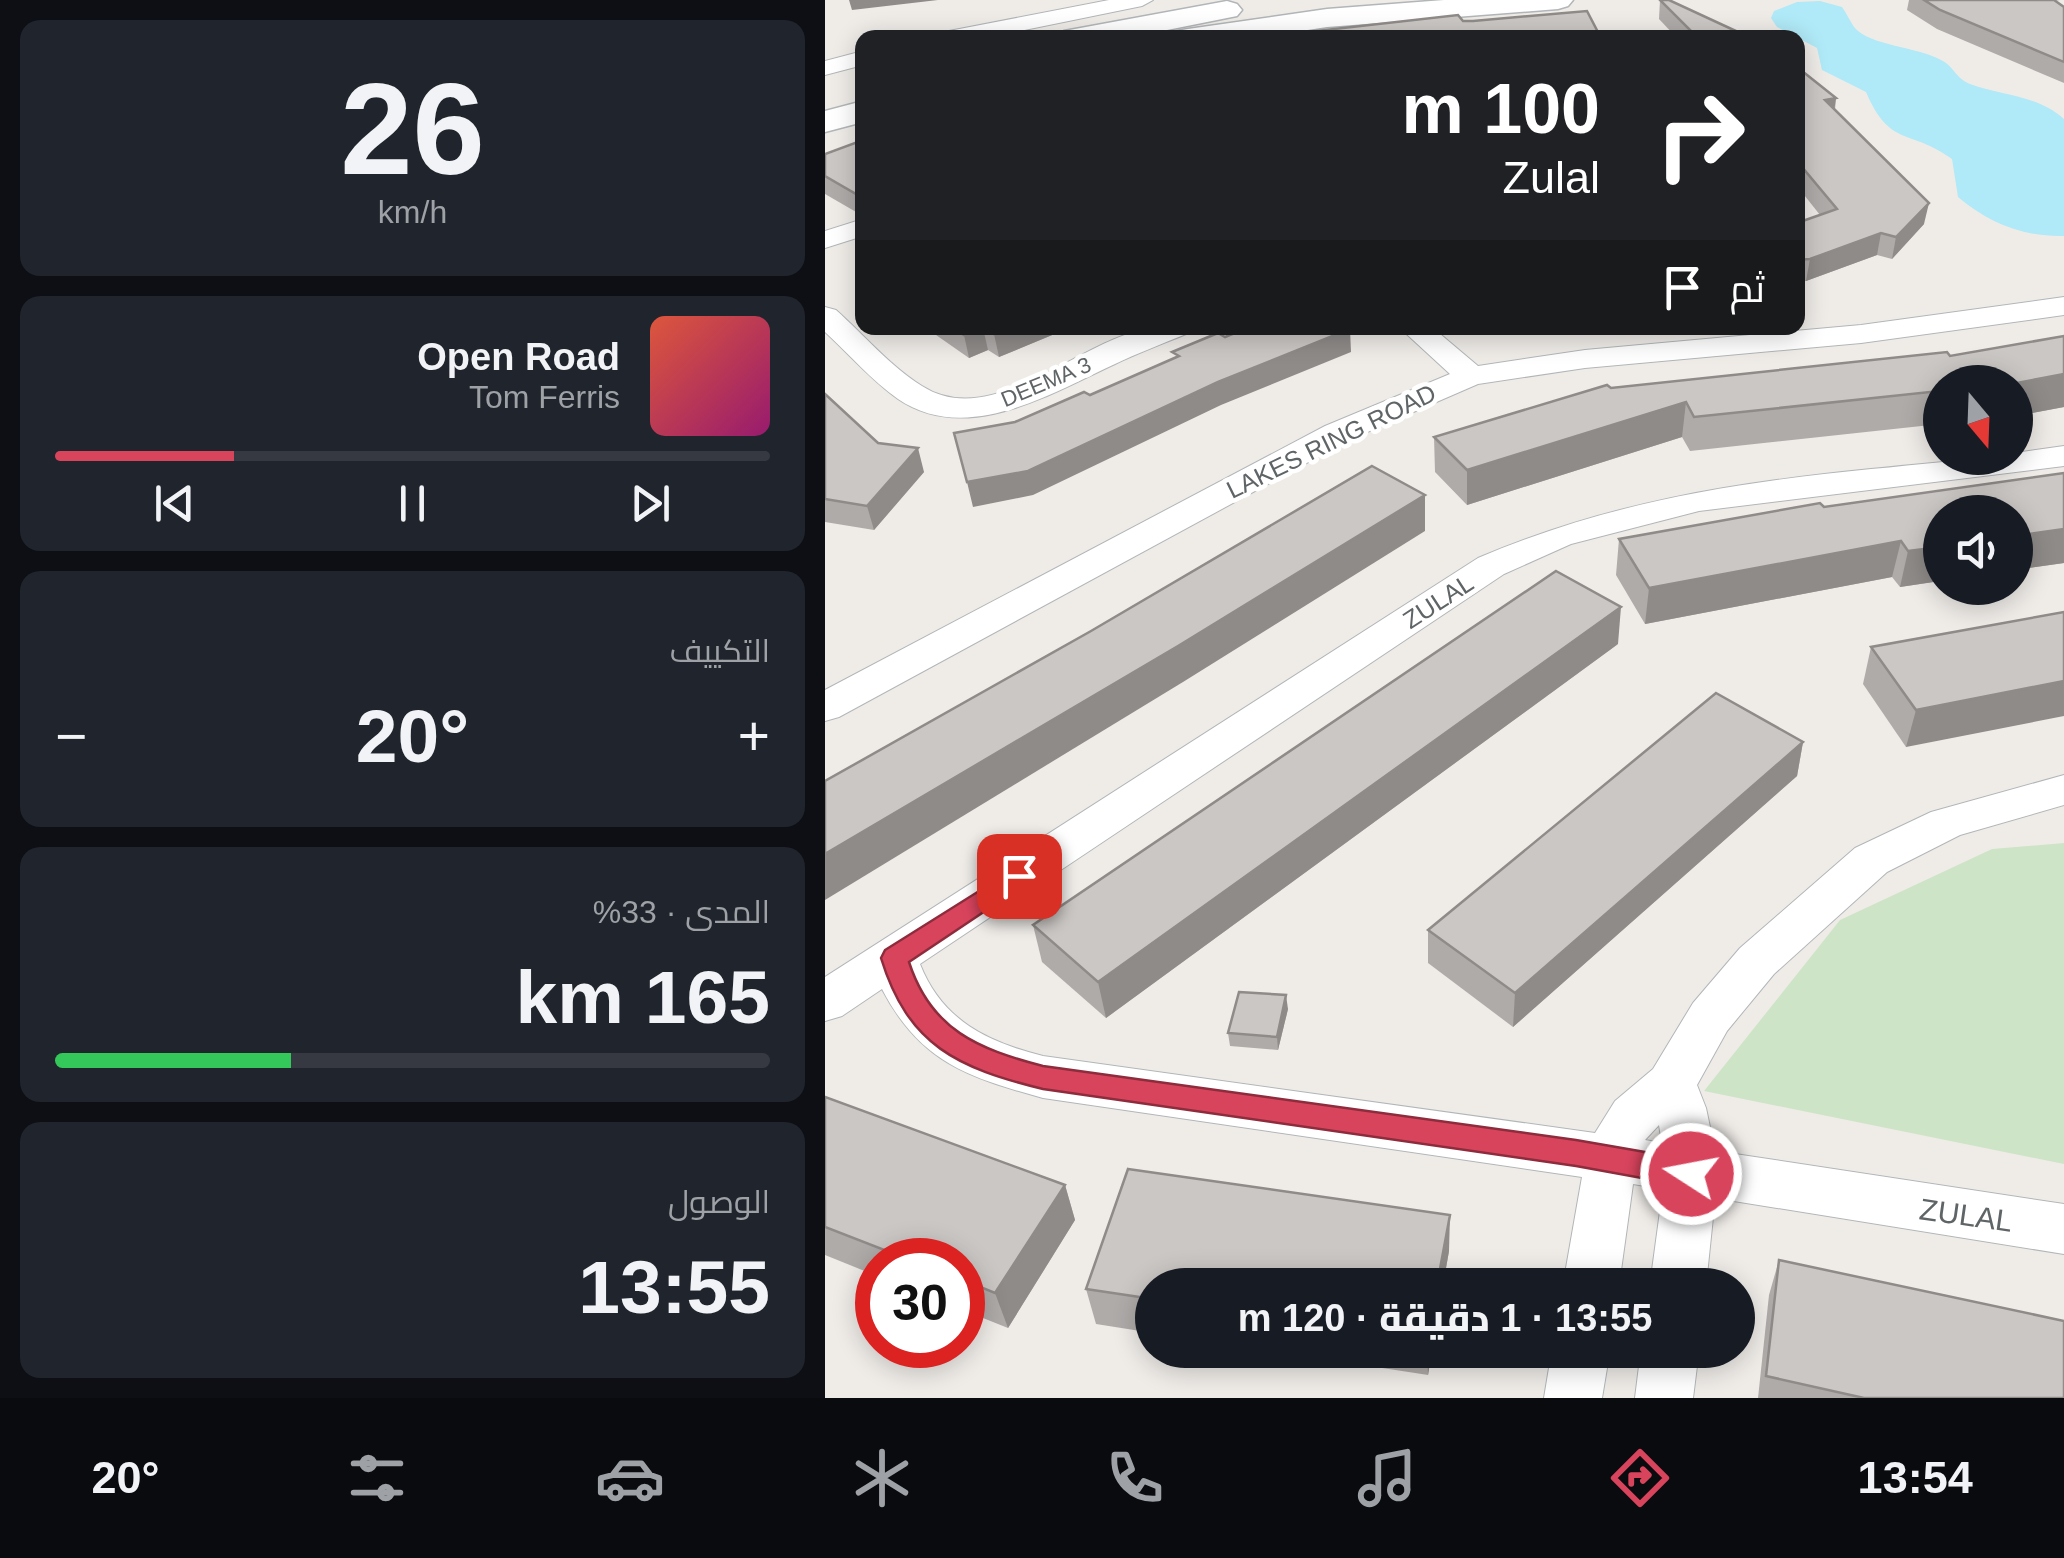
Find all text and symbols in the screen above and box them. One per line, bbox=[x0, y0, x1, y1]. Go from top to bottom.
text: 26 bbox=[340, 56, 485, 202]
text: 100 m bbox=[1402, 70, 1600, 148]
icon: right bbox=[1635, 70, 1765, 200]
text: Zulal bbox=[1502, 152, 1600, 203]
text: km/h bbox=[378, 194, 447, 230]
icon: arrive bbox=[1655, 260, 1710, 315]
text: ثم bbox=[1730, 268, 1765, 310]
text: Open Road bbox=[417, 336, 620, 378]
street label: DEEMA 3 bbox=[997, 352, 1095, 412]
north arrow bbox=[1923, 365, 2033, 475]
map controls bbox=[1923, 365, 2033, 605]
street label: LAKES RING ROAD bbox=[1222, 378, 1440, 504]
text: Tom Ferris bbox=[469, 379, 620, 415]
icon: previous bbox=[147, 476, 202, 531]
icon: pause bbox=[385, 476, 440, 531]
icon: next bbox=[623, 476, 678, 531]
button: sound bbox=[1923, 495, 2033, 605]
street label: ZULAL bbox=[1398, 568, 1478, 634]
text: التكييف bbox=[670, 633, 770, 669]
text: 20° bbox=[356, 694, 469, 778]
text: − bbox=[55, 705, 87, 767]
text: + bbox=[738, 705, 770, 767]
pin bbox=[977, 834, 1062, 919]
icon: arrive bbox=[992, 849, 1047, 904]
text: المدى · 33% bbox=[593, 894, 770, 930]
text: 165 km bbox=[516, 955, 770, 1039]
position arrow bbox=[1639, 1122, 1743, 1226]
text: الوصول bbox=[668, 1184, 770, 1220]
street label: ZULAL bbox=[1917, 1192, 2015, 1238]
speed limit sign: 30 bbox=[855, 1238, 985, 1368]
text: 13:55 bbox=[578, 1245, 770, 1329]
text: 13:55 · 1 دقيقة · 120 m bbox=[1238, 1297, 1652, 1339]
icon: filters bbox=[342, 1443, 412, 1513]
icon: car bbox=[595, 1443, 665, 1513]
icon: climate bbox=[847, 1443, 917, 1513]
icon: phone bbox=[1100, 1443, 1170, 1513]
icon: music bbox=[1352, 1443, 1422, 1513]
icon: directions bbox=[1605, 1443, 1675, 1513]
text: 20° bbox=[91, 1452, 159, 1503]
text: 13:54 bbox=[1858, 1452, 1973, 1503]

